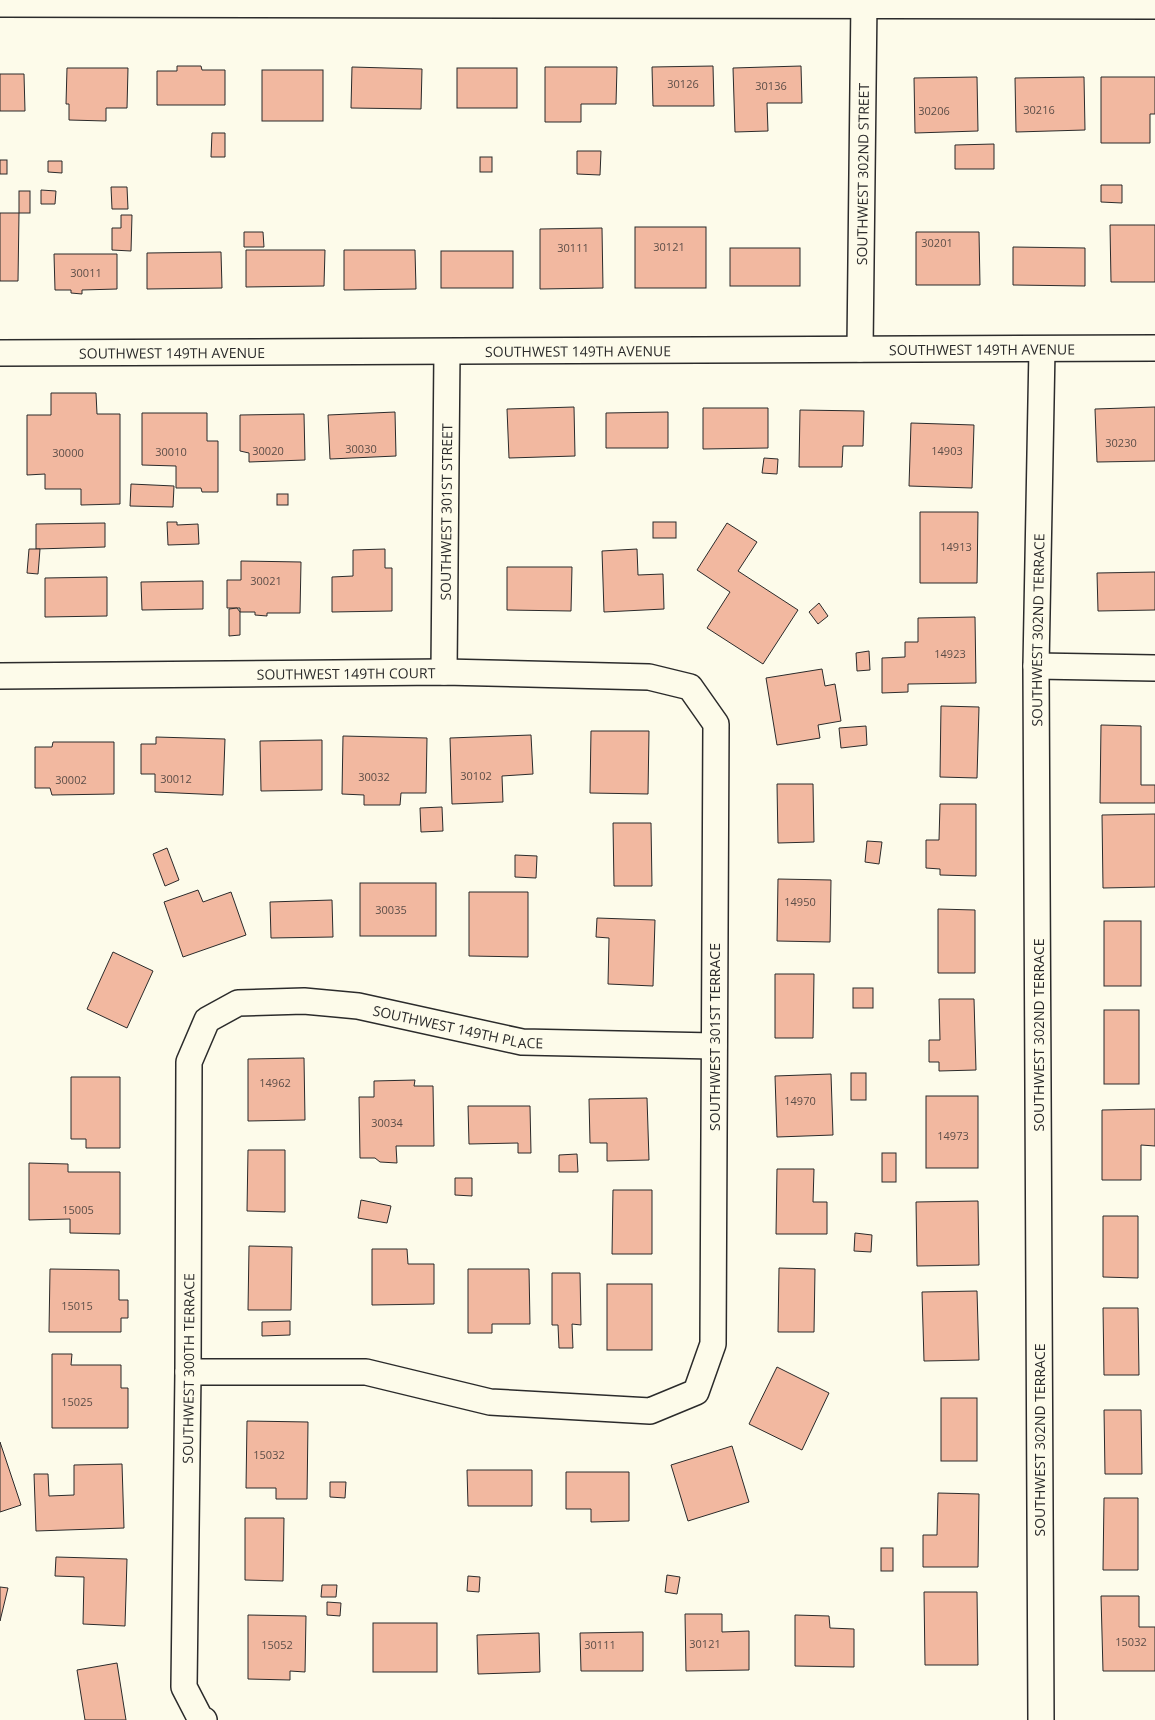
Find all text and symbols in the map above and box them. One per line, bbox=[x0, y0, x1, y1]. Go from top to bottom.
house number: 30126 bbox=[667, 76, 699, 91]
house number: 30136 bbox=[755, 78, 787, 93]
street label: SOUTHWEST 302ND STREET bbox=[851, 82, 873, 265]
house number: 30216 bbox=[1023, 102, 1055, 117]
house number: 30206 bbox=[918, 103, 950, 118]
house number: 30201 bbox=[921, 235, 953, 250]
house number: 30121 bbox=[653, 239, 685, 254]
house number: 30111 bbox=[557, 240, 589, 255]
house number: 30011 bbox=[70, 265, 102, 280]
street label: SOUTHWEST 149TH AVENUE bbox=[889, 339, 1075, 359]
street label: SOUTHWEST 149TH AVENUE bbox=[485, 341, 671, 360]
street label: SOUTHWEST 149TH AVENUE bbox=[79, 342, 265, 362]
street label: SOUTHWEST 301ST STREET bbox=[435, 423, 456, 601]
house number: 30230 bbox=[1105, 435, 1137, 450]
house number: 30030 bbox=[345, 441, 377, 456]
house number: 30020 bbox=[252, 443, 284, 458]
house number: 14903 bbox=[931, 443, 963, 458]
house number: 30010 bbox=[155, 444, 187, 459]
house number: 30000 bbox=[52, 445, 84, 460]
street label: SOUTHWEST 302ND TERRACE bbox=[1026, 533, 1048, 727]
house number: 14913 bbox=[940, 539, 972, 554]
house number: 30021 bbox=[250, 573, 282, 588]
house number: 14923 bbox=[934, 646, 966, 661]
street label: SOUTHWEST 149TH COURT bbox=[257, 663, 436, 683]
house number: 30102 bbox=[460, 768, 492, 783]
house number: 30032 bbox=[358, 769, 390, 784]
house number: 30012 bbox=[160, 771, 192, 786]
house number: 30002 bbox=[55, 772, 87, 787]
house number: 14950 bbox=[784, 894, 816, 909]
house number: 30035 bbox=[375, 902, 407, 917]
street label: SOUTHWEST 302ND TERRACE bbox=[1029, 938, 1048, 1132]
street label: SOUTHWEST 301ST TERRACE bbox=[705, 943, 724, 1131]
street label: SOUTHWEST 149TH PLACE bbox=[371, 1000, 543, 1052]
house number: 14962 bbox=[259, 1075, 291, 1090]
house number: 14970 bbox=[784, 1093, 816, 1108]
house number: 30034 bbox=[371, 1115, 403, 1130]
house number: 14973 bbox=[937, 1128, 969, 1143]
house number: 15005 bbox=[62, 1202, 94, 1217]
street label: SOUTHWEST 300TH TERRACE bbox=[177, 1273, 198, 1464]
house number: 15015 bbox=[61, 1298, 93, 1313]
street label: SOUTHWEST 302ND TERRACE bbox=[1030, 1343, 1049, 1537]
house number: 15025 bbox=[61, 1394, 93, 1409]
house number: 15032 bbox=[253, 1447, 285, 1462]
house number: 15032 bbox=[1115, 1634, 1147, 1649]
house number: 30121 bbox=[689, 1636, 721, 1651]
house number: 15052 bbox=[261, 1637, 293, 1652]
house number: 30111 bbox=[584, 1637, 616, 1652]

